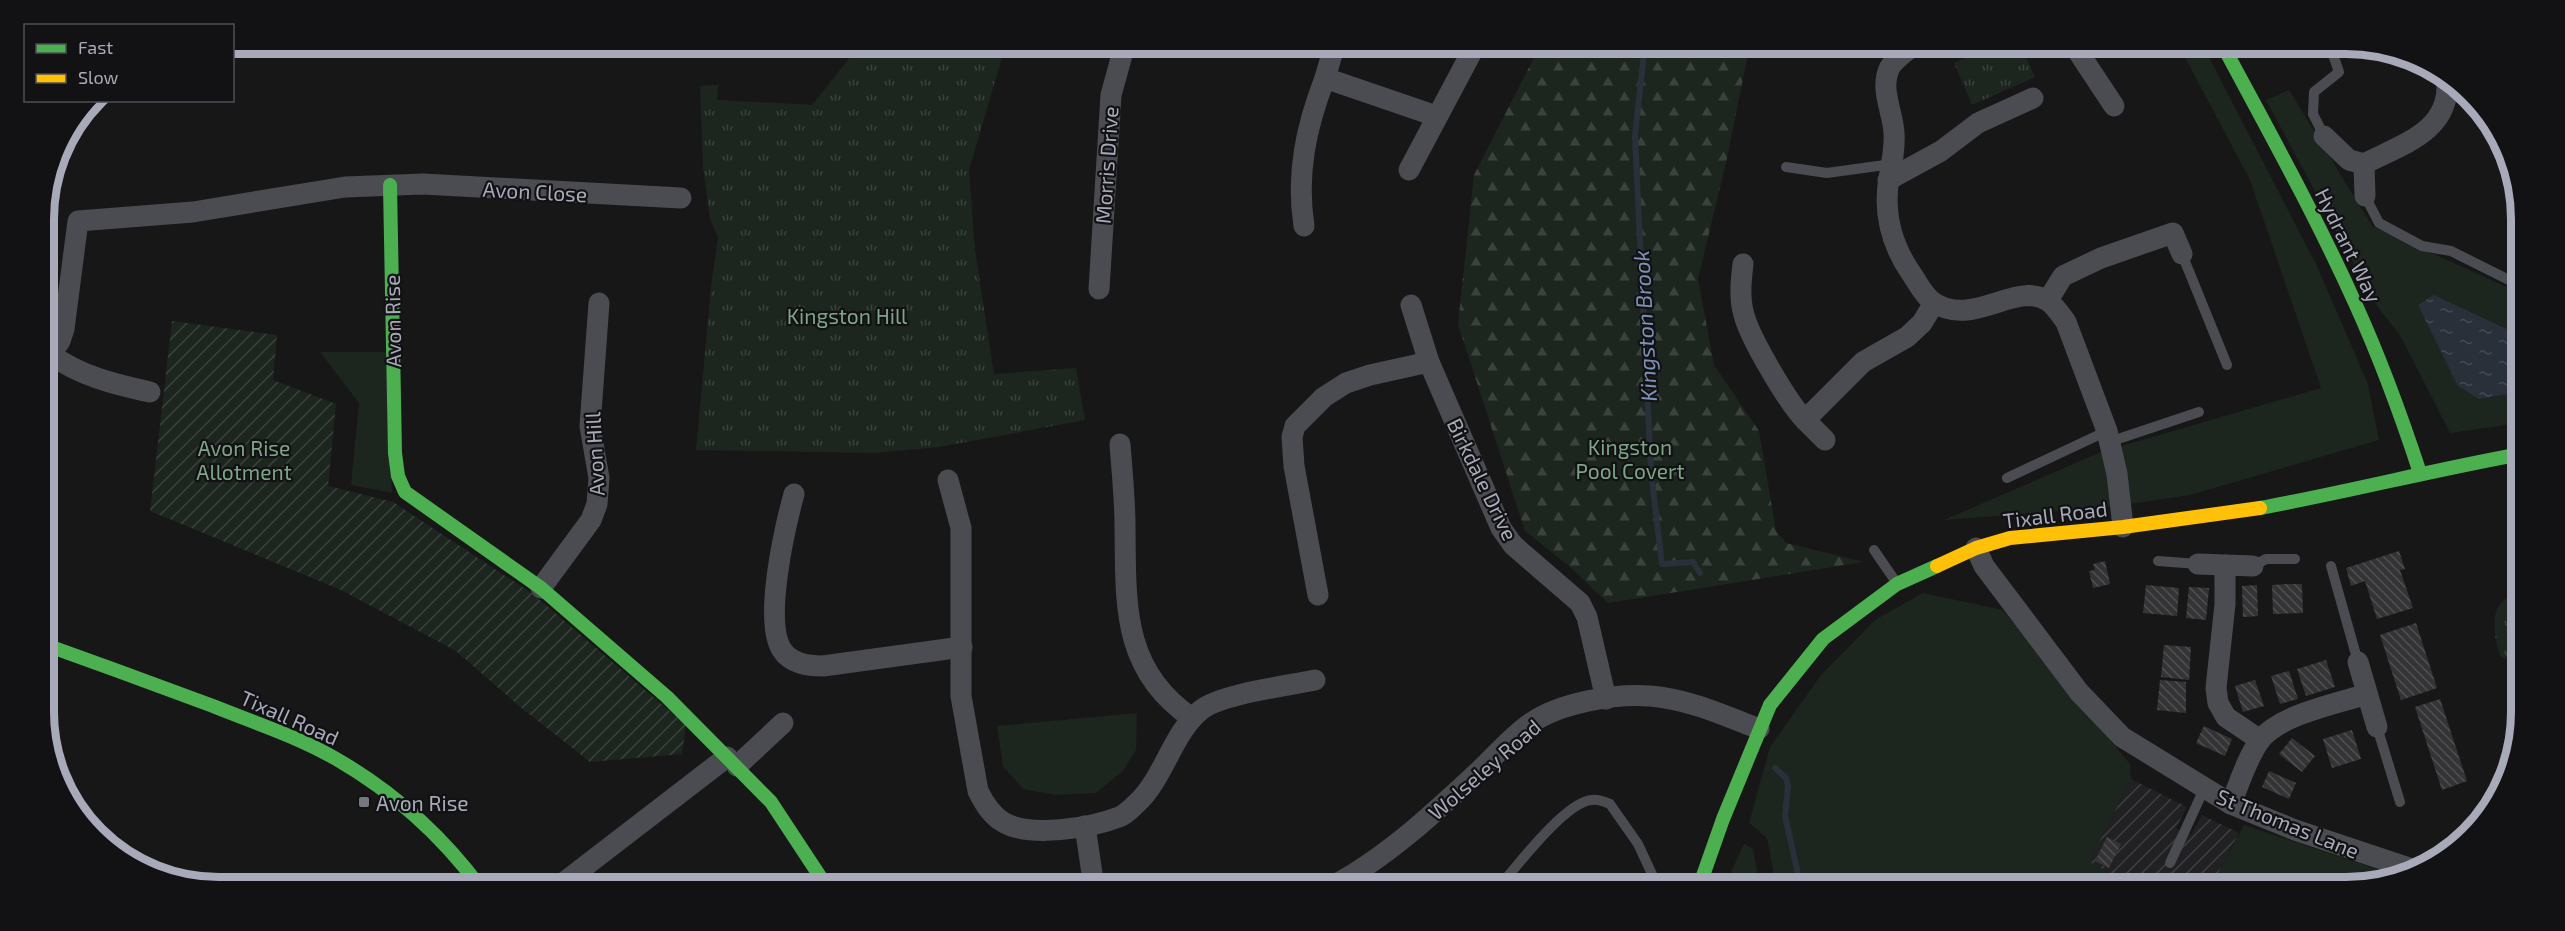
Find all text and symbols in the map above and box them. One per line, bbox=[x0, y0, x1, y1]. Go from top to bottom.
legend bbox=[24, 24, 234, 102]
text: Fast bbox=[78, 36, 113, 58]
text: Slow bbox=[78, 66, 119, 88]
street label: Morris Drive bbox=[1089, 105, 1123, 225]
street label: Avon Close bbox=[482, 176, 588, 206]
street label: Hydrant Way bbox=[2311, 184, 2387, 306]
water label: Kingston Brook bbox=[1627, 250, 1661, 402]
street label: Avon Rise bbox=[379, 274, 405, 368]
park label: Kingston Hill bbox=[787, 303, 908, 328]
street label: Avon Hill bbox=[579, 411, 609, 497]
street label: Birkdale Drive bbox=[1443, 414, 1523, 544]
park label: Kingston Pool Covert bbox=[1576, 434, 1685, 483]
park label: Avon Rise Allotment bbox=[196, 435, 292, 484]
street label: Tixall Road bbox=[2001, 495, 2109, 533]
street label: Tixall Road bbox=[237, 684, 343, 750]
street label: Wolseley Road bbox=[1423, 713, 1545, 825]
street label: St Thomas Lane bbox=[2213, 783, 2363, 863]
place label: Avon Rise bbox=[376, 790, 469, 815]
marker: Avon Rise bbox=[357, 795, 371, 809]

